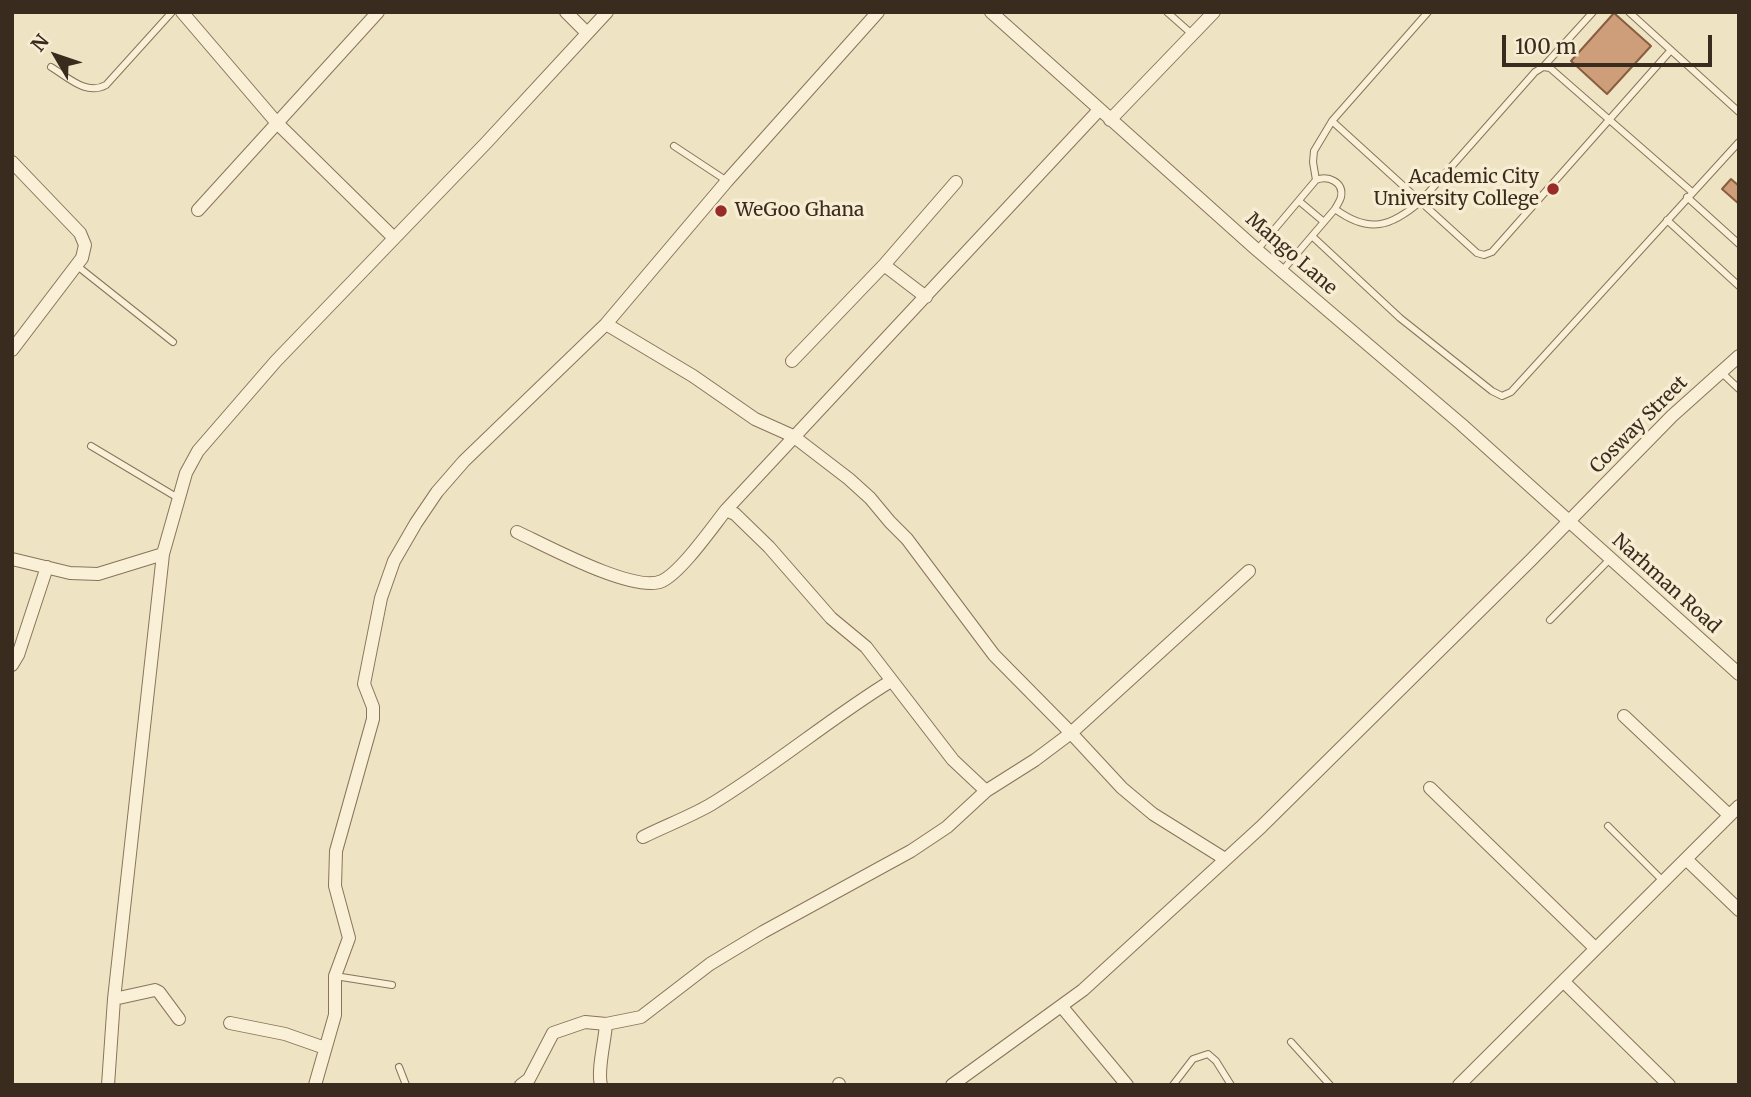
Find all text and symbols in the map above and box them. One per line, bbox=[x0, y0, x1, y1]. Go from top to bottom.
north arrow bbox=[21, 21, 91, 91]
scale bar bbox=[1506, 21, 1716, 65]
text: N bbox=[26, 29, 54, 56]
text: 100 m bbox=[1515, 33, 1577, 60]
place label: Academic City University College bbox=[1374, 167, 1539, 211]
marker: Academic City University College bbox=[1545, 181, 1561, 197]
place label: WeGoo Ghana bbox=[735, 200, 864, 222]
marker: WeGoo Ghana bbox=[713, 203, 729, 219]
street label: Mango Lane bbox=[1241, 208, 1341, 300]
street label: Cosway Street bbox=[1586, 372, 1692, 478]
street label: Narhman Road bbox=[1607, 530, 1725, 638]

